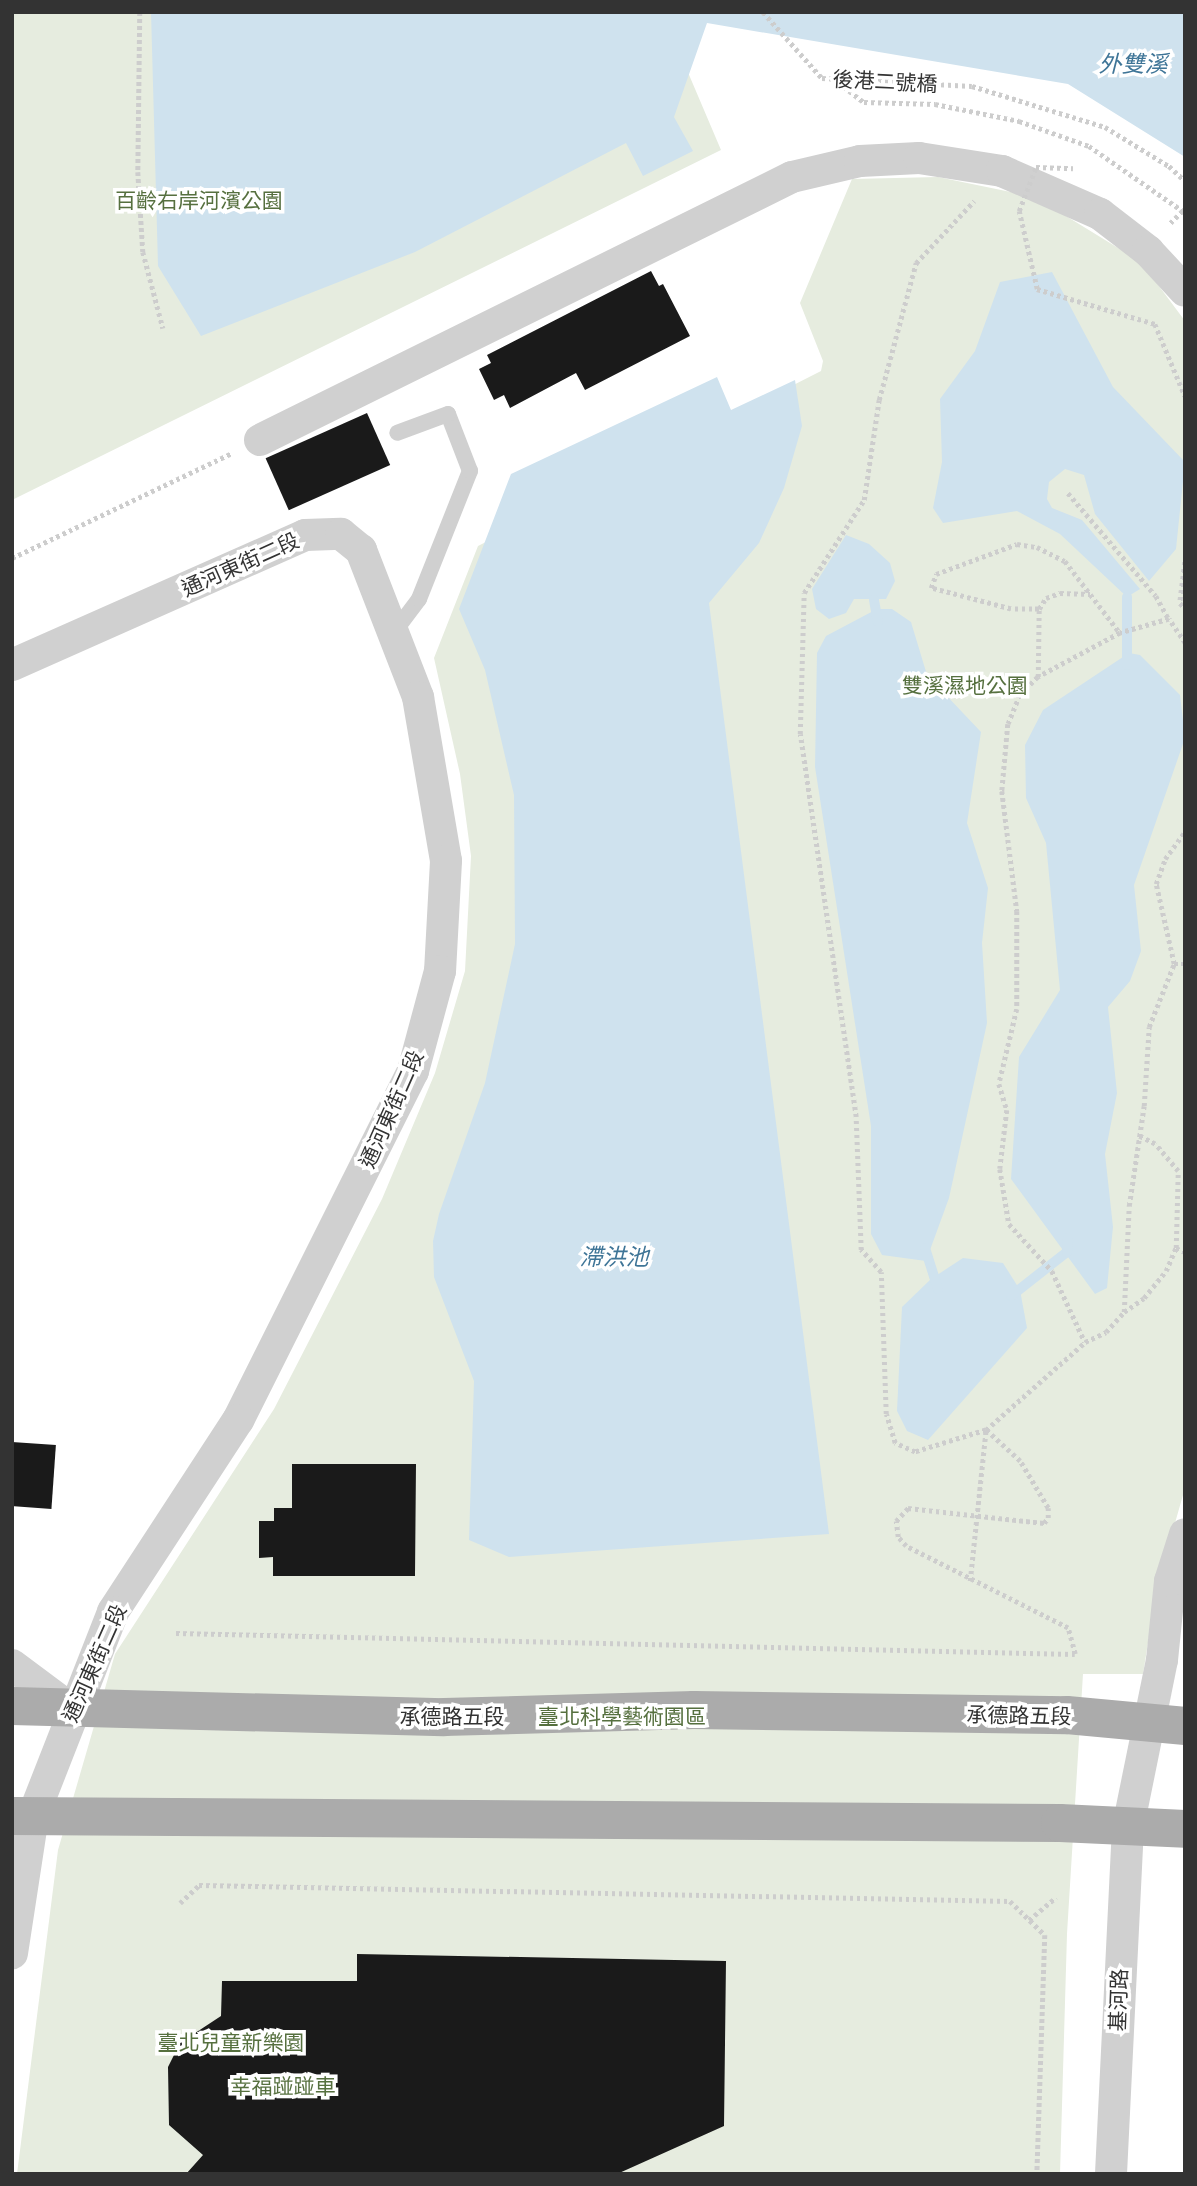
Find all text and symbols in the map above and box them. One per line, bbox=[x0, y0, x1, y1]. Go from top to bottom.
water label: 外雙溪 bbox=[1099, 49, 1167, 77]
street label: 後港二號橋 bbox=[832, 66, 938, 96]
park label: 百齡右岸河濱公園 bbox=[115, 187, 283, 213]
street label: 通河東街二段 bbox=[177, 527, 303, 601]
park label: 雙溪濕地公園 bbox=[902, 672, 1028, 698]
street label: 通河東街二段 bbox=[354, 1046, 428, 1172]
water label: 滯洪池 bbox=[580, 1242, 648, 1270]
street label: 通河東街二段 bbox=[57, 1600, 131, 1726]
street label: 承德路五段 bbox=[966, 1701, 1072, 1729]
street label: 承德路五段 bbox=[400, 1703, 504, 1729]
park label: 臺北科學藝術園區 bbox=[538, 1703, 706, 1729]
street label: 基河路 bbox=[1104, 1968, 1132, 2032]
park label: 臺北兒童新樂園 bbox=[158, 2029, 304, 2055]
park label: 幸福踫踫車 bbox=[231, 2073, 335, 2099]

